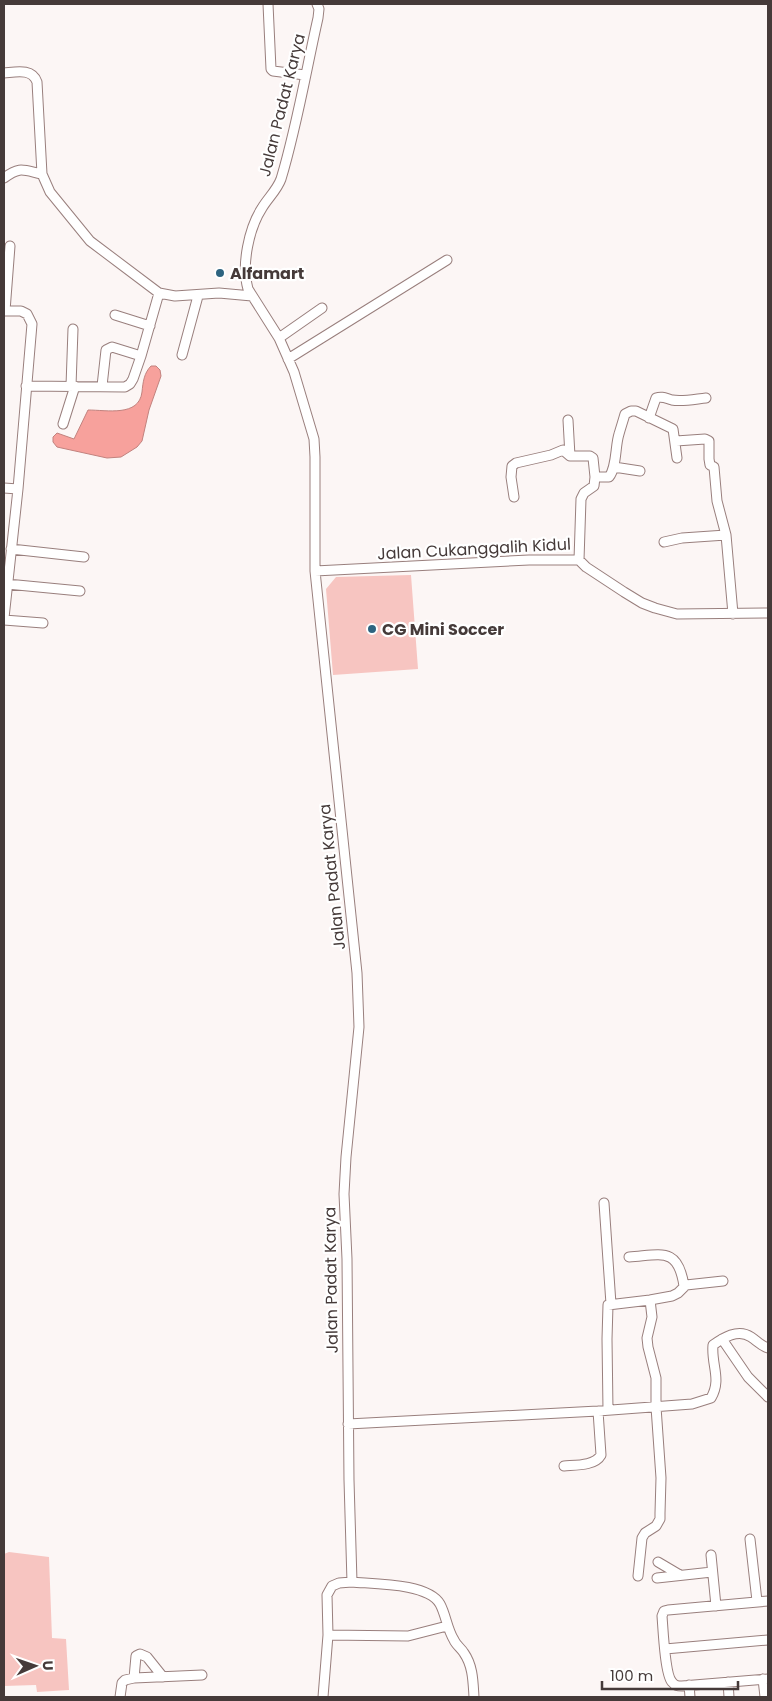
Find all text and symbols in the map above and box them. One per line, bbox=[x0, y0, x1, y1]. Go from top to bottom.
street label: Jalan Padat Karya bbox=[253, 31, 311, 179]
place label: Alfamart bbox=[230, 262, 304, 285]
marker: Alfamart bbox=[214, 267, 226, 279]
street label: Jalan Cukanggalih Kidul bbox=[377, 532, 571, 566]
place label: CG Mini Soccer bbox=[382, 618, 504, 641]
marker: CG Mini Soccer bbox=[366, 623, 378, 635]
street label: Jalan Padat Karya bbox=[313, 803, 351, 951]
street label: Jalan Padat Karya bbox=[318, 1207, 344, 1353]
north arrow bbox=[10, 1641, 60, 1691]
scale bar bbox=[602, 1658, 738, 1690]
text: U bbox=[38, 1660, 58, 1671]
text: 100 m bbox=[610, 1665, 653, 1686]

